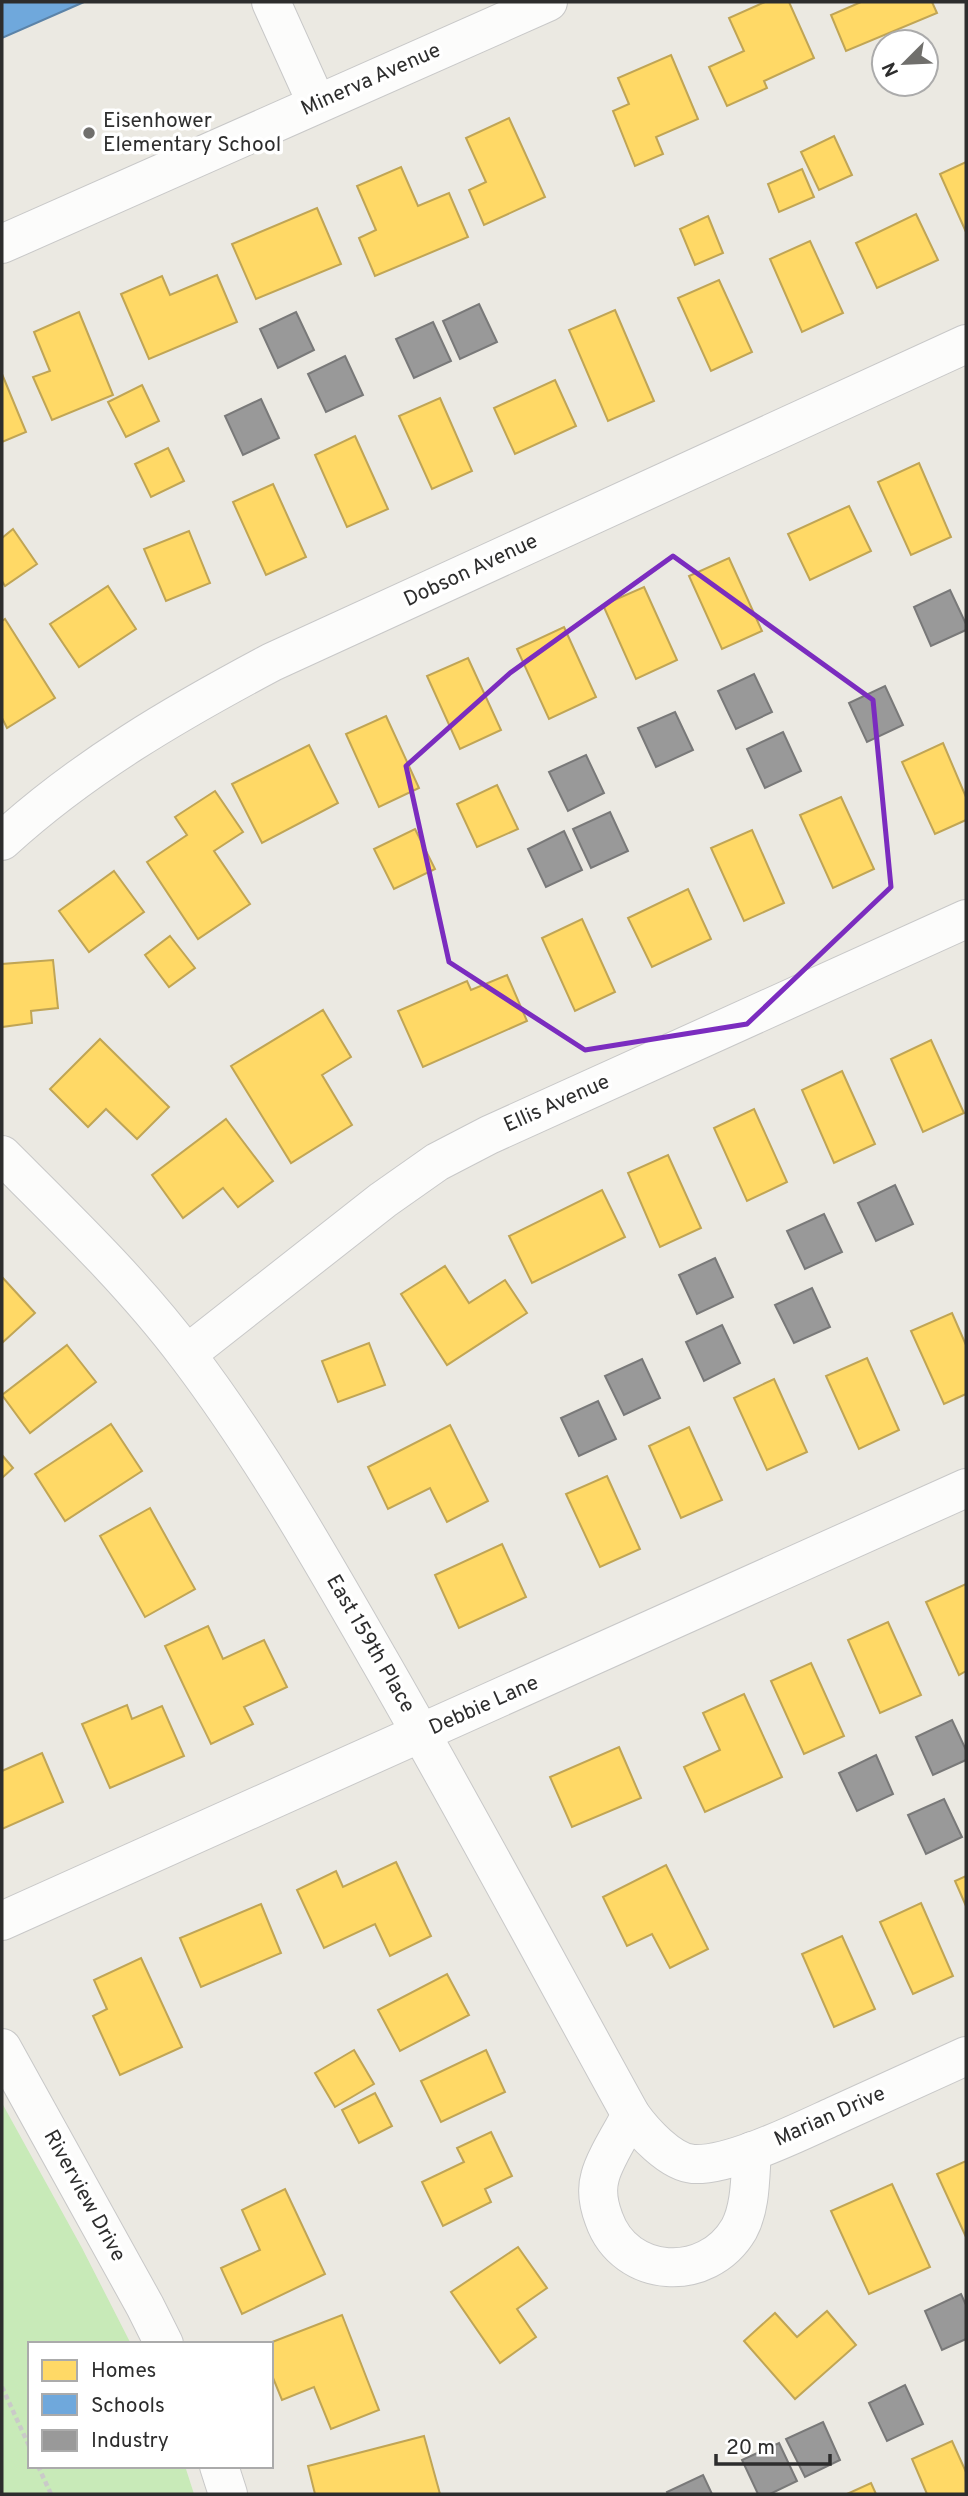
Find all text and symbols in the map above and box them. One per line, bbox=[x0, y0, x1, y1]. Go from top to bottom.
north arrow bbox=[870, 28, 940, 98]
street label: Minerva Avenue bbox=[297, 37, 445, 123]
text: N bbox=[878, 58, 905, 80]
place label: Eisenhower Elementary School bbox=[103, 108, 281, 159]
marker: Eisenhower Elementary School bbox=[81, 125, 97, 141]
street label: Dobson Avenue bbox=[400, 528, 542, 614]
street label: Ellis Avenue bbox=[500, 1069, 614, 1139]
street label: East 159th Place bbox=[319, 1570, 421, 1718]
street label: Debbie Lane bbox=[425, 1670, 543, 1742]
street label: Marian Drive bbox=[770, 2081, 890, 2153]
street label: Riverview Drive bbox=[37, 2125, 131, 2267]
legend bbox=[28, 2342, 273, 2468]
text: Homes bbox=[91, 2358, 156, 2385]
text: Schools bbox=[91, 2393, 165, 2420]
scale bar bbox=[716, 2422, 830, 2466]
text: Industry bbox=[91, 2428, 169, 2455]
text: 20 m bbox=[726, 2435, 775, 2462]

